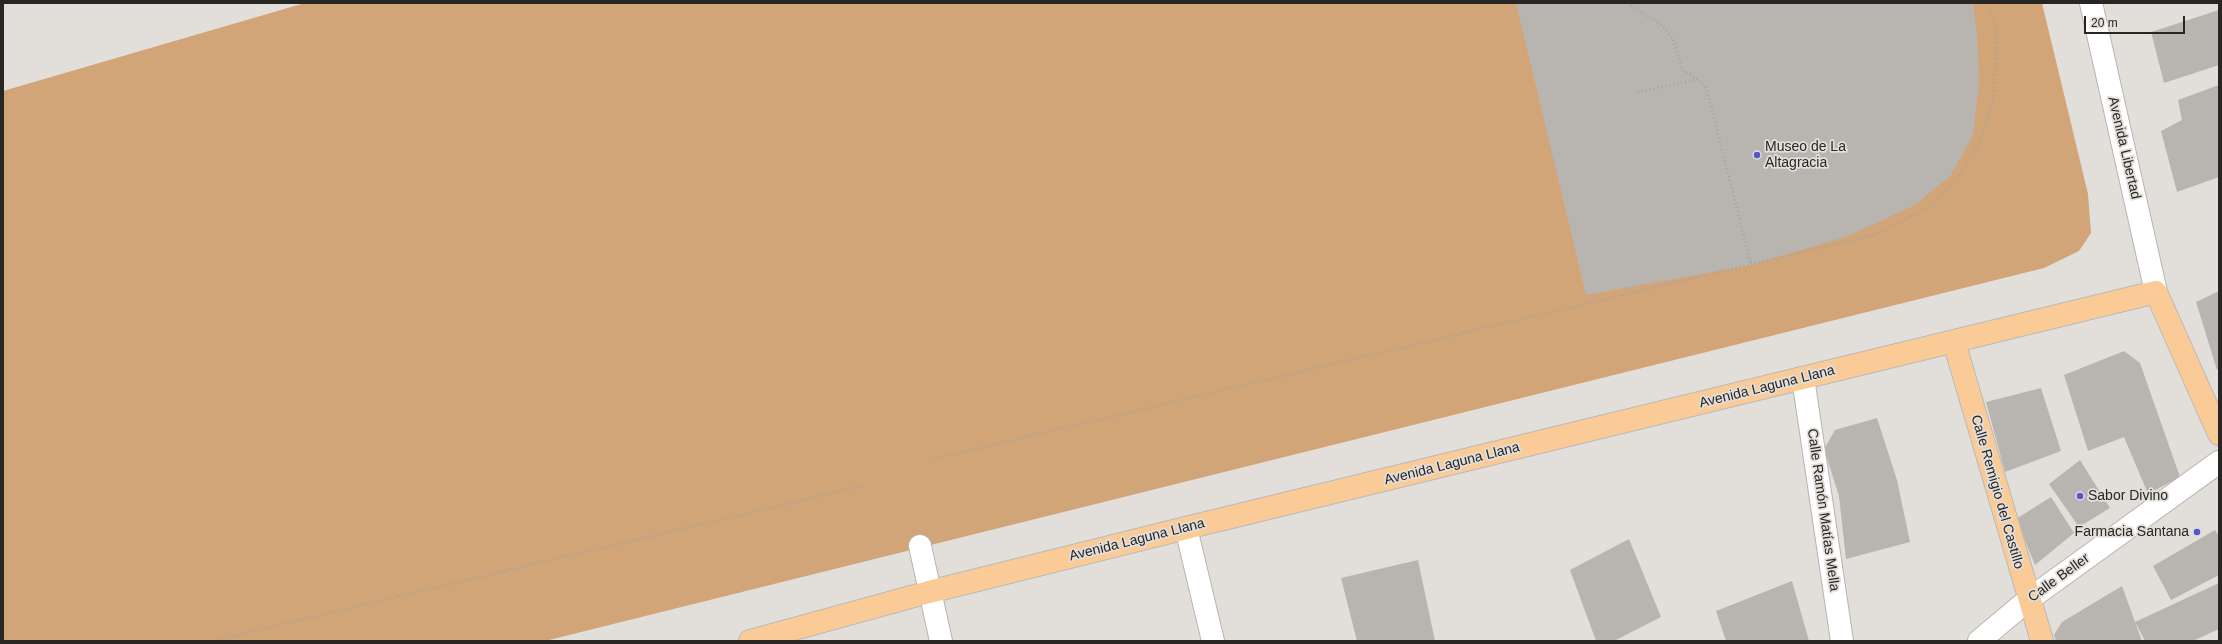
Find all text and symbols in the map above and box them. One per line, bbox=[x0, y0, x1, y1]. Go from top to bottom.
scale bar bbox=[2086, 8, 2187, 34]
text: 20 m bbox=[2091, 16, 2118, 30]
street label: Avenida Libertad bbox=[2104, 95, 2144, 201]
place label: Museo de La Altagracia bbox=[1765, 139, 1846, 172]
marker: Museo de La Altagracia bbox=[1752, 150, 1762, 160]
street label: Avenida Laguna Llana bbox=[1697, 362, 1837, 412]
street label: Calle Remigio del Castillo bbox=[1967, 413, 2027, 571]
street label: Calle Ramón Matías Mella bbox=[1803, 428, 1843, 592]
street label: Avenida Laguna Llana bbox=[1382, 439, 1522, 489]
place label: Sabor Divino bbox=[2088, 488, 2168, 504]
marker: Sabor Divino bbox=[2075, 491, 2085, 501]
street label: Avenida Laguna Llana bbox=[1067, 515, 1207, 565]
place label: Farmacia Santana bbox=[2075, 524, 2189, 540]
marker: Farmacia Santana bbox=[2192, 527, 2202, 537]
street label: Calle Beller bbox=[2025, 550, 2093, 606]

